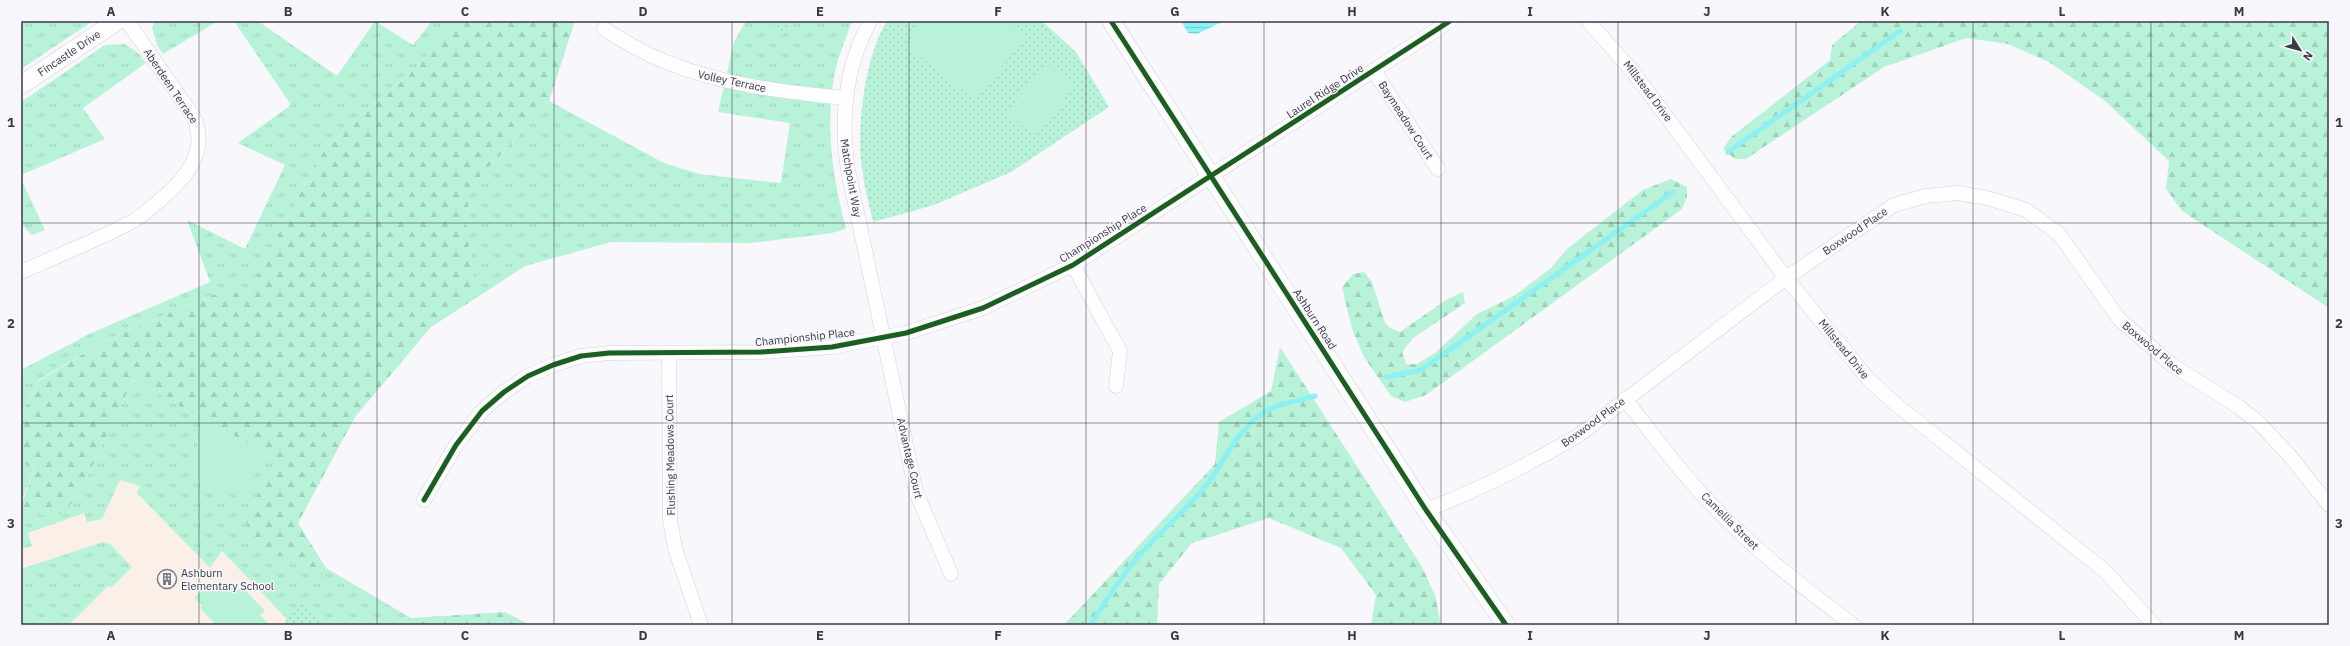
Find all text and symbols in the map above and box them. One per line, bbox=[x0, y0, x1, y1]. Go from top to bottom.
text: A bbox=[107, 3, 116, 20]
text: B bbox=[284, 3, 293, 20]
text: C bbox=[461, 3, 470, 20]
text: D bbox=[638, 3, 648, 20]
text: E bbox=[816, 3, 824, 20]
text: F bbox=[994, 3, 1002, 20]
text: G bbox=[1170, 3, 1180, 20]
text: H bbox=[1347, 3, 1357, 20]
text: I bbox=[1527, 3, 1533, 20]
text: J bbox=[1703, 3, 1711, 20]
text: K bbox=[1880, 3, 1890, 20]
text: L bbox=[2059, 3, 2066, 20]
text: M bbox=[2234, 3, 2244, 20]
street label: Fincastle Drive bbox=[35, 27, 103, 79]
north arrow bbox=[2280, 30, 2320, 70]
street label: Aberdeen Terrace bbox=[141, 46, 201, 126]
text: N bbox=[2300, 49, 2316, 63]
street label: Millstead Drive bbox=[1620, 58, 1676, 124]
street label: Laurel Ridge Drive bbox=[1284, 61, 1366, 121]
street label: Volley Terrace bbox=[697, 67, 767, 95]
street label: Baymeadow Court bbox=[1375, 78, 1437, 162]
text: 1 bbox=[7, 114, 15, 131]
text: 1 bbox=[2335, 114, 2343, 131]
street label: Matchpoint Way bbox=[837, 138, 865, 219]
street label: Championship Place bbox=[1057, 200, 1149, 266]
street label: Boxwood Place bbox=[1820, 204, 1890, 258]
street label: Ashburn Road bbox=[1290, 286, 1340, 352]
text: 2 bbox=[7, 315, 15, 332]
text: 2 bbox=[2335, 315, 2343, 332]
street label: Millstead Drive bbox=[1816, 316, 1872, 382]
street label: Boxwood Place bbox=[2120, 318, 2186, 378]
street label: Championship Place bbox=[754, 325, 856, 349]
street label: Flushing Meadows Court bbox=[662, 394, 678, 516]
street label: Boxwood Place bbox=[1558, 394, 1628, 450]
street label: Advantage Court bbox=[894, 416, 926, 500]
street label: Camellia Street bbox=[1698, 489, 1762, 553]
text: 3 bbox=[7, 515, 15, 532]
text: 3 bbox=[2335, 515, 2343, 532]
place label: Ashburn Elementary School bbox=[181, 566, 274, 593]
building icon: Ashburn Elementary School bbox=[156, 568, 178, 590]
text: A bbox=[107, 627, 116, 644]
text: B bbox=[284, 627, 293, 644]
text: C bbox=[461, 627, 470, 644]
text: D bbox=[638, 627, 648, 644]
text: E bbox=[816, 627, 824, 644]
text: F bbox=[994, 627, 1002, 644]
text: G bbox=[1170, 627, 1180, 644]
text: H bbox=[1347, 627, 1357, 644]
text: I bbox=[1527, 627, 1533, 644]
text: J bbox=[1703, 627, 1711, 644]
text: K bbox=[1880, 627, 1890, 644]
text: L bbox=[2059, 627, 2066, 644]
text: M bbox=[2234, 627, 2244, 644]

